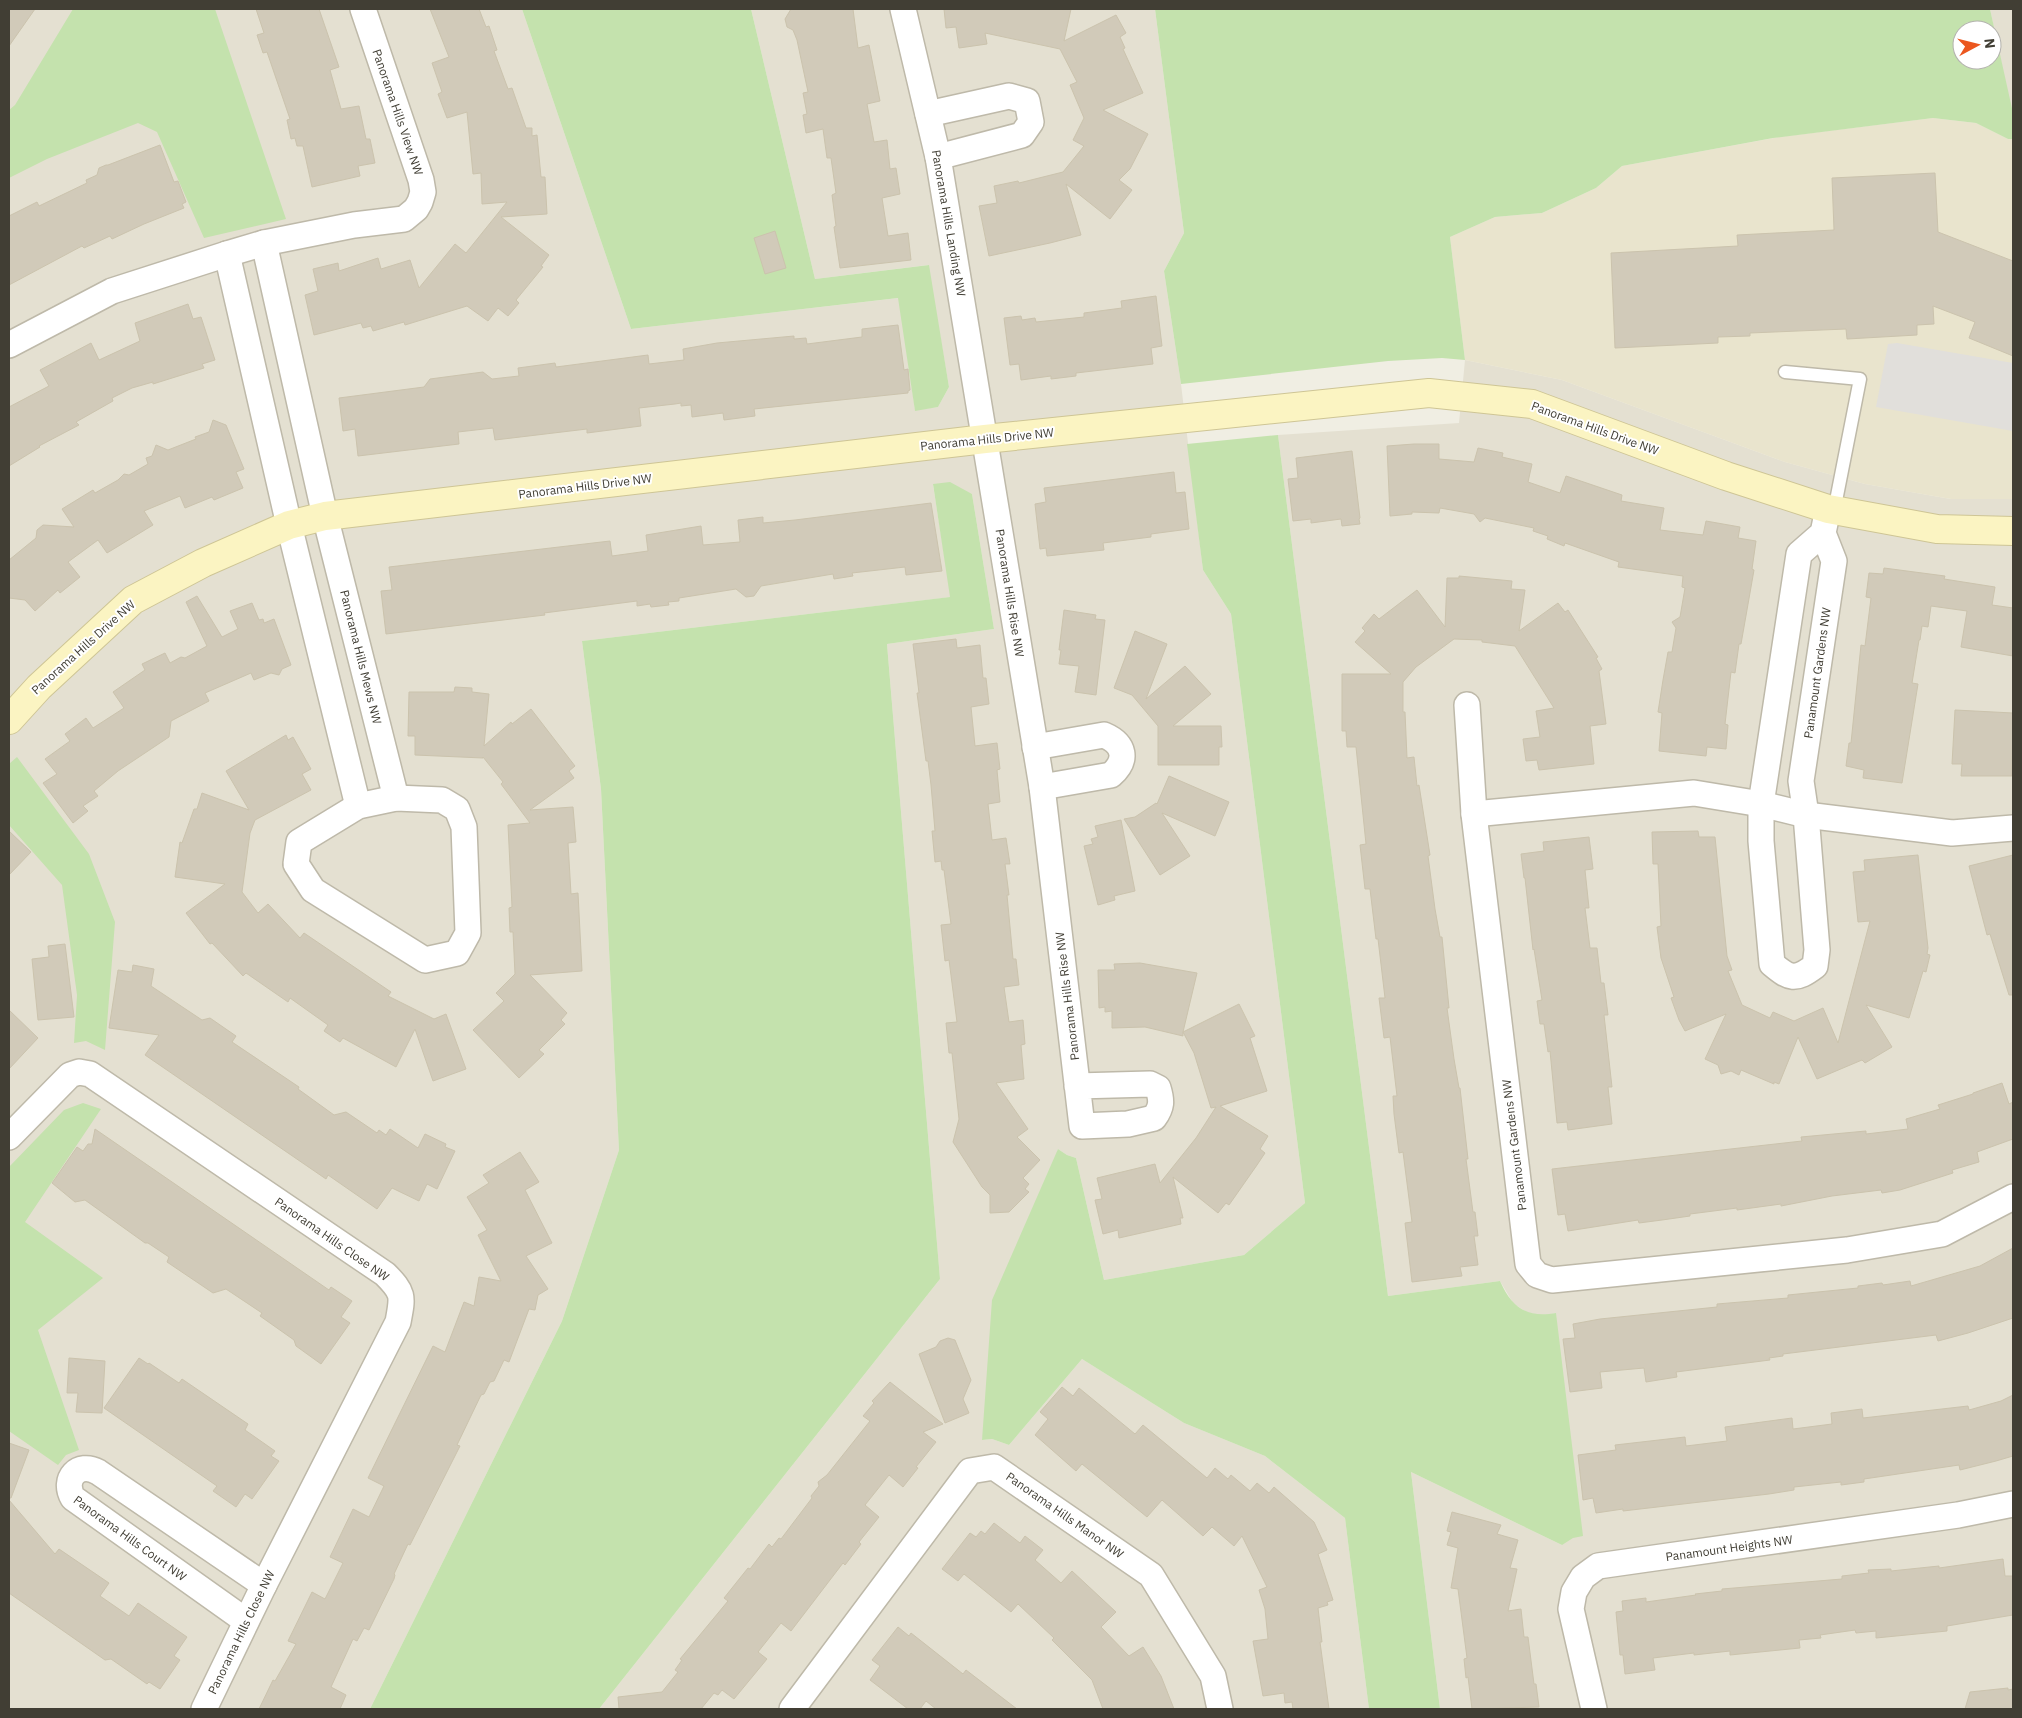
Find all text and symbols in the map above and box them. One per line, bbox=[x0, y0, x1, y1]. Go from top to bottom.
north arrow bbox=[1952, 20, 2002, 70]
text: N bbox=[1980, 37, 1999, 50]
street label: Panorama Hills View NW bbox=[369, 47, 427, 177]
street label: Panorama Hills Landing NW bbox=[929, 149, 969, 298]
street label: Panorama Hills Drive NW bbox=[1529, 398, 1661, 458]
street label: Panorama Hills Drive NW bbox=[920, 425, 1055, 453]
street label: Panorama Hills Drive NW bbox=[518, 470, 653, 502]
street label: Panorama Hills Rise NW bbox=[992, 528, 1028, 658]
street label: Panorama Hills Mews NW bbox=[337, 588, 385, 726]
street label: Panorama Hills Drive NW bbox=[28, 596, 138, 697]
street label: Panamount Gardens NW bbox=[1800, 606, 1834, 739]
street label: Panorama Hills Rise NW bbox=[1052, 931, 1082, 1061]
street label: Panamount Gardens NW bbox=[1498, 1078, 1529, 1211]
street label: Panorama Hills Close NW bbox=[272, 1194, 392, 1284]
street label: Panorama Hills Manor NW bbox=[1003, 1469, 1127, 1562]
street label: Panorama Hills Court NW bbox=[71, 1492, 190, 1584]
street label: Panamount Heights NW bbox=[1665, 1532, 1794, 1564]
street label: Panorama Hills Close NW bbox=[204, 1567, 278, 1696]

